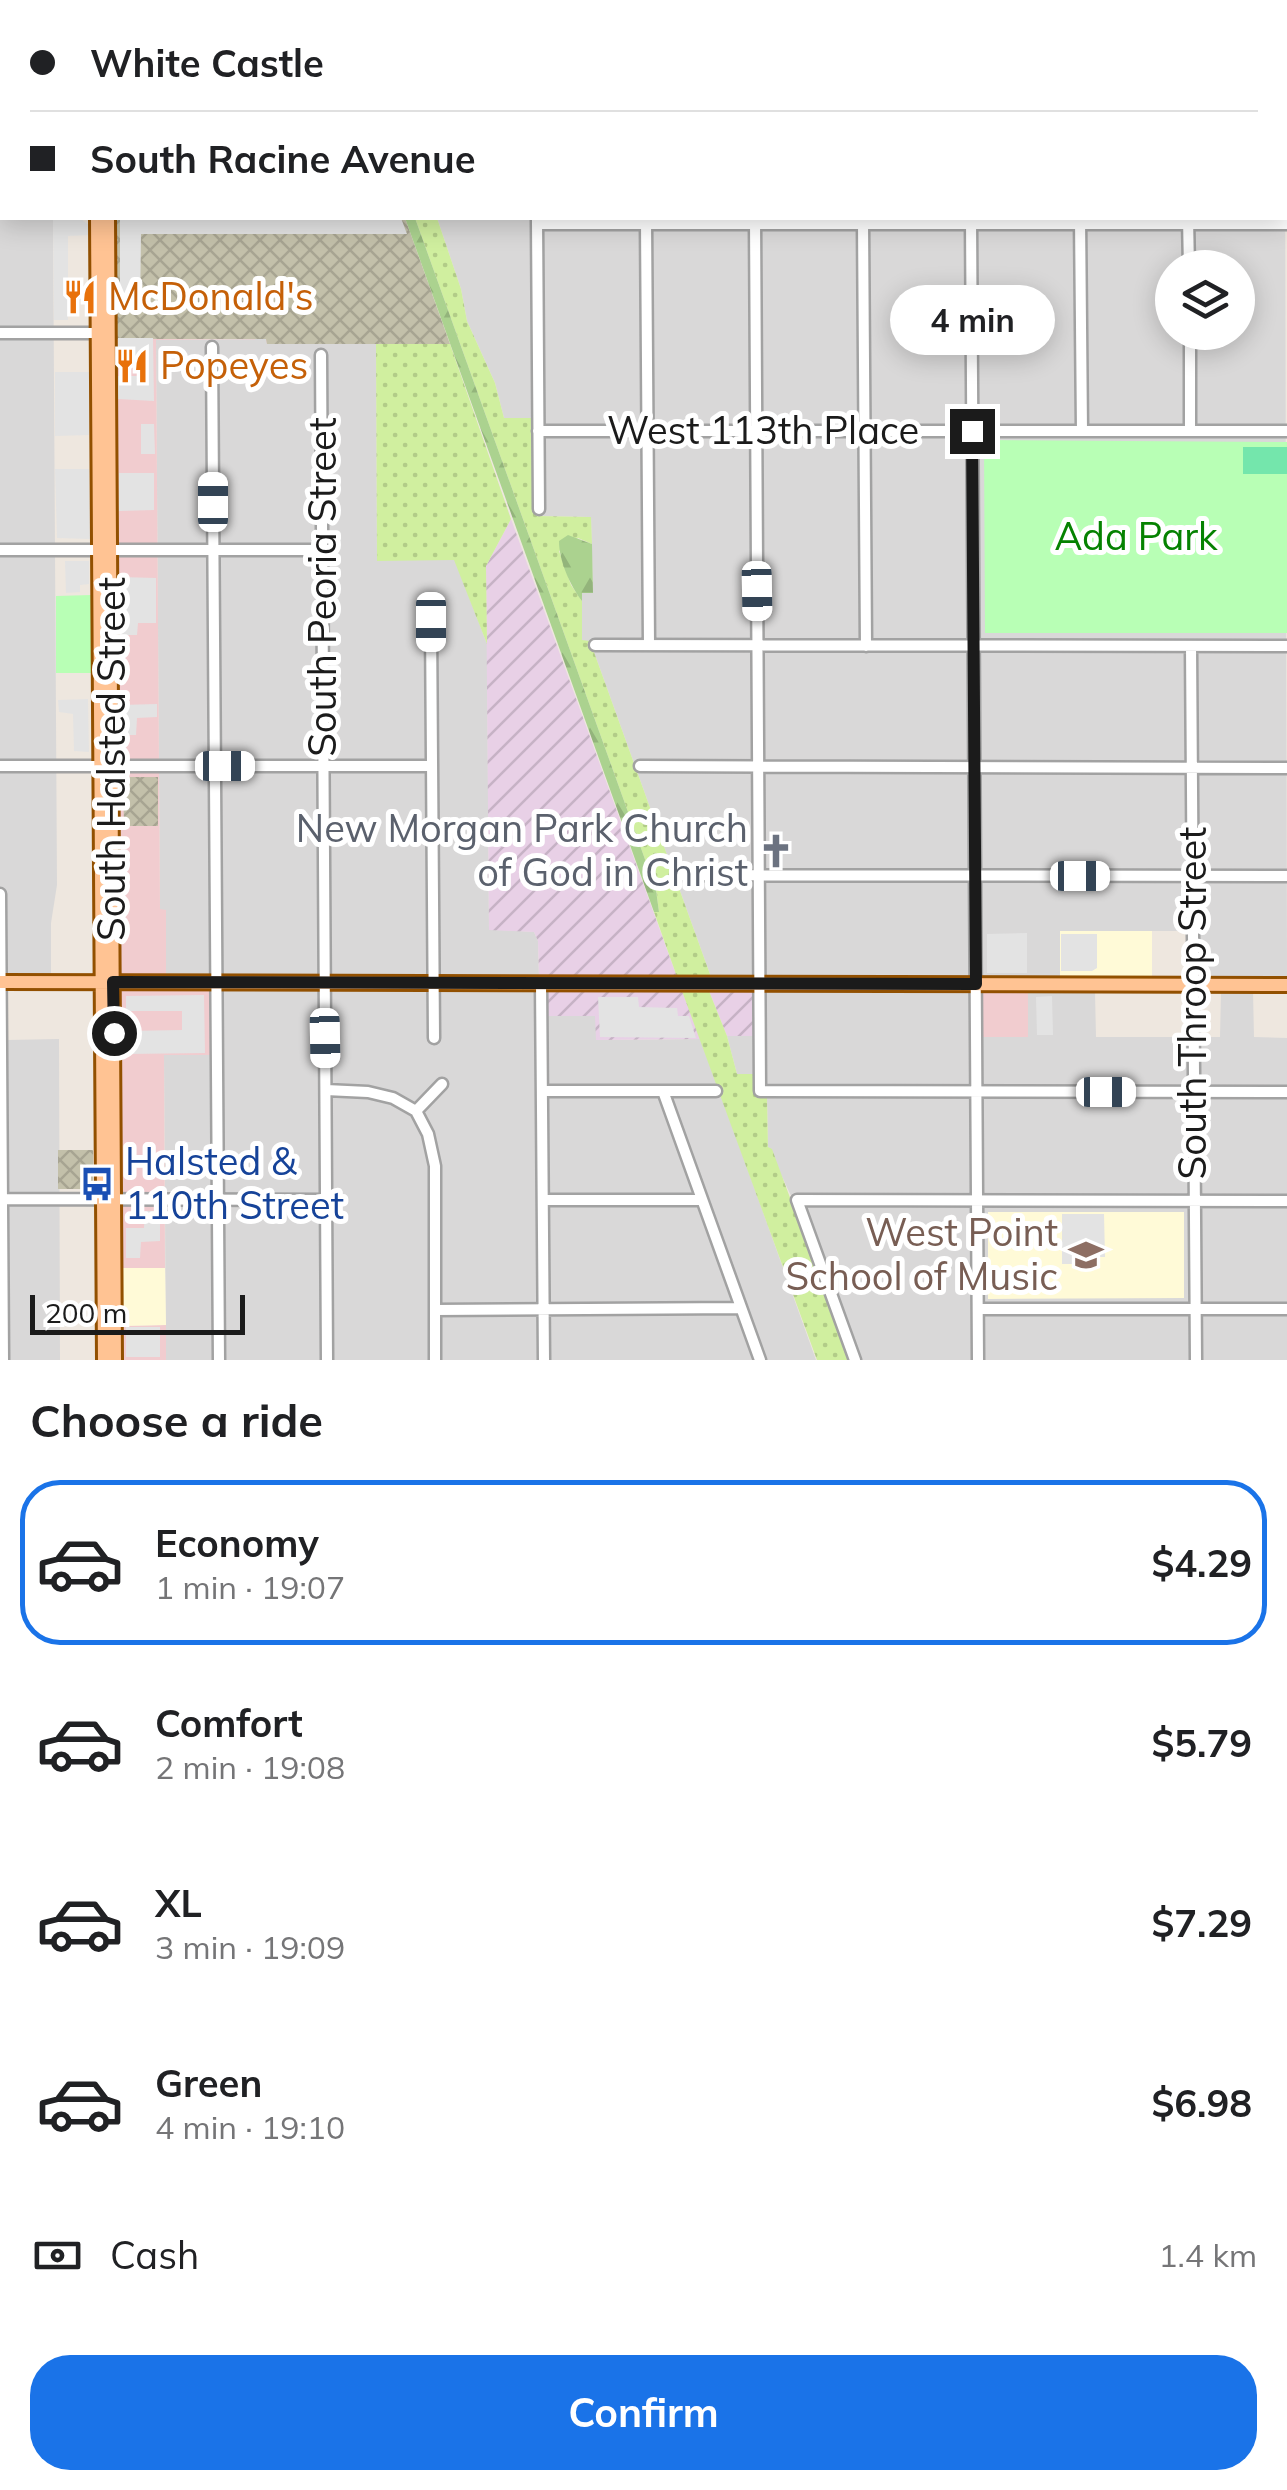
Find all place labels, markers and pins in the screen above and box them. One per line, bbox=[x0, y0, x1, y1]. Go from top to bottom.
place label: McDonald's bbox=[108, 272, 314, 320]
restaurant icon: McDonald's bbox=[61, 278, 99, 316]
place label: Popeyes bbox=[160, 341, 308, 389]
restaurant icon: Popeyes bbox=[113, 347, 151, 385]
place label: New Morgan Park Church of God in Christ bbox=[296, 804, 748, 896]
church icon: New Morgan Park Church of God in Christ bbox=[757, 832, 795, 870]
place label: Halsted & 110th Street bbox=[125, 1137, 344, 1229]
bus stop icon: Halsted & 110th Street bbox=[78, 1165, 116, 1203]
place label: West Point School of Music bbox=[785, 1208, 1058, 1300]
school or university icon: West Point School of Music bbox=[1067, 1236, 1105, 1274]

